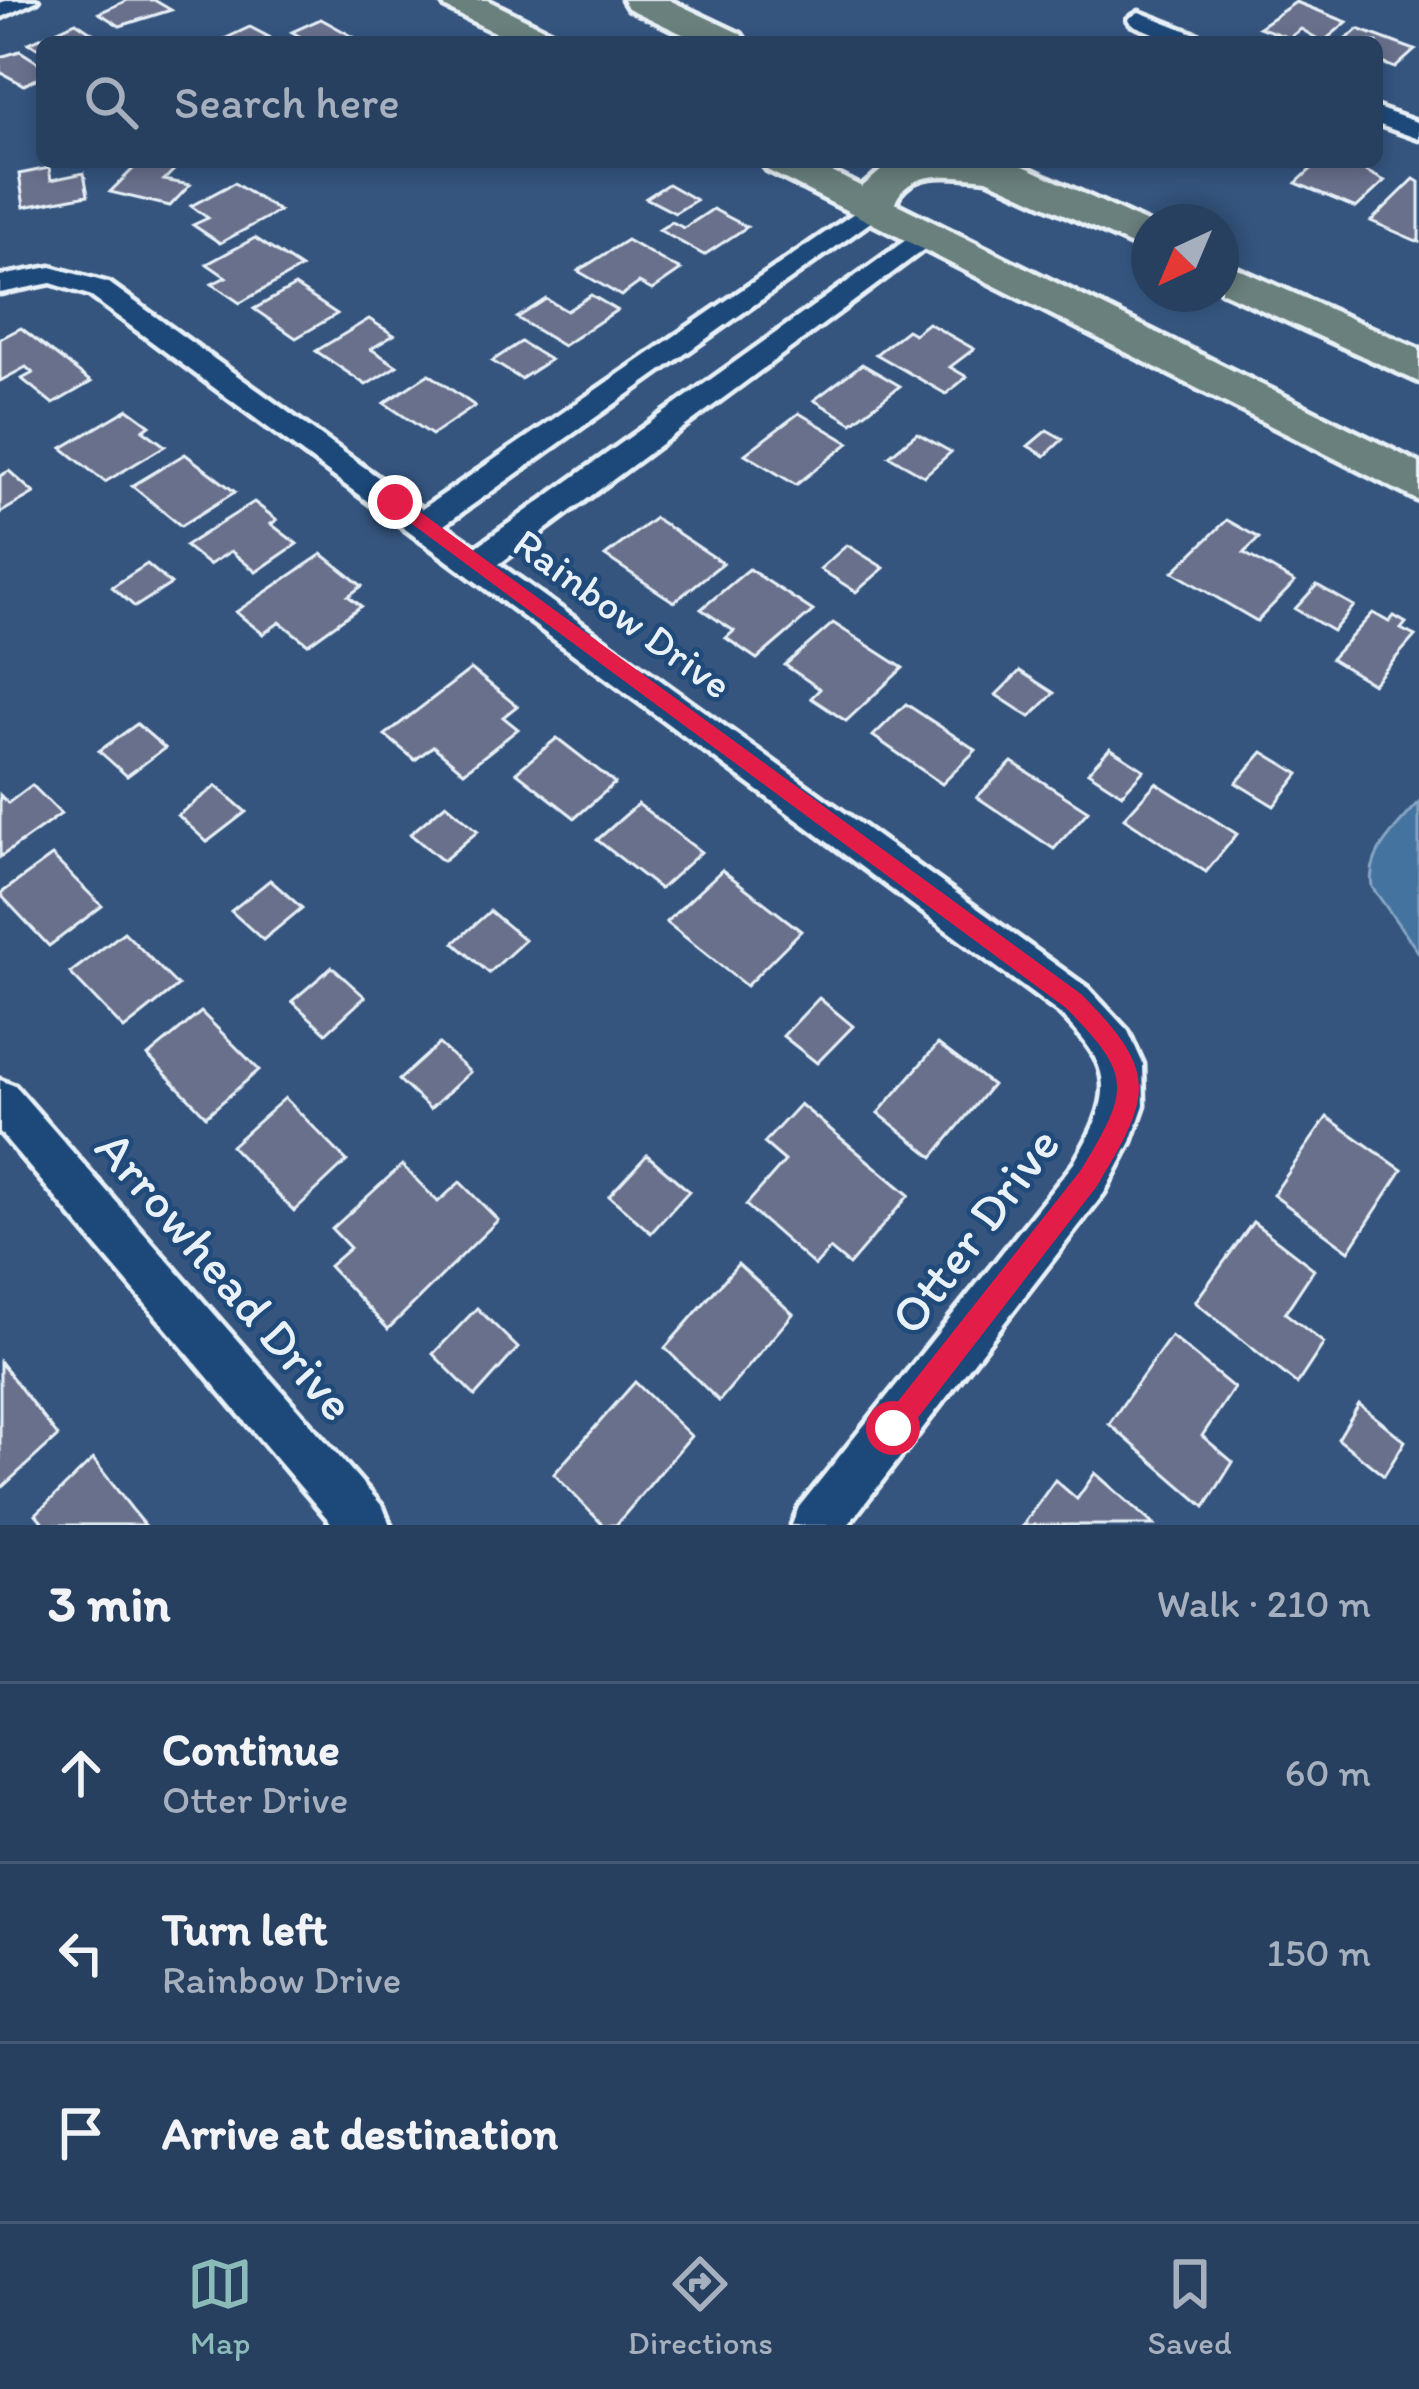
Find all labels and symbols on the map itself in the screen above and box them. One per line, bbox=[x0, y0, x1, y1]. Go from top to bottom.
north arrow bbox=[1131, 204, 1239, 312]
route end bbox=[368, 475, 422, 529]
street label: Rainbow Drive bbox=[504, 517, 742, 710]
street label: Otter Drive bbox=[877, 1115, 1072, 1346]
street label: Arrowhead Drive bbox=[83, 1118, 368, 1433]
route start bbox=[866, 1401, 920, 1455]

